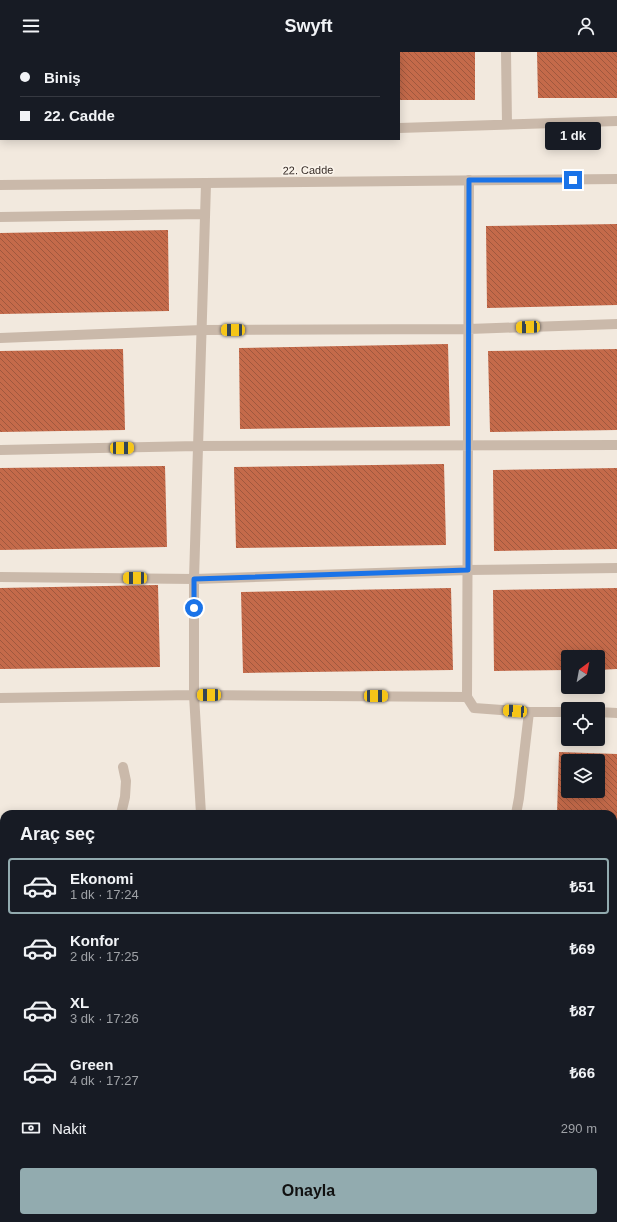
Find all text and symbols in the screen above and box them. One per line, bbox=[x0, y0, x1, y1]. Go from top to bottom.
icon: menu bbox=[20, 15, 42, 37]
icon: person bbox=[575, 15, 597, 37]
text: Swyft bbox=[284, 16, 333, 36]
text: Biniş bbox=[44, 69, 81, 86]
text: 22. Cadde bbox=[44, 107, 115, 124]
callout: 1 dk bbox=[545, 122, 601, 150]
text: 1 dk bbox=[560, 128, 586, 143]
street label: 22. Cadde bbox=[283, 164, 333, 176]
route end bbox=[564, 171, 582, 189]
car bbox=[516, 321, 540, 333]
car bbox=[221, 324, 245, 336]
car bbox=[110, 442, 134, 454]
car bbox=[123, 572, 147, 584]
route start bbox=[185, 599, 203, 617]
north arrow bbox=[561, 650, 605, 694]
map controls bbox=[561, 650, 605, 798]
car bbox=[197, 689, 221, 701]
car bbox=[364, 690, 388, 702]
button: locate bbox=[561, 702, 605, 746]
car bbox=[503, 704, 527, 718]
button: layers bbox=[561, 754, 605, 798]
text: Araç seç bbox=[20, 824, 95, 844]
icon: car bbox=[22, 868, 58, 904]
text: Ekonomi bbox=[70, 870, 133, 887]
text: ₺51 bbox=[570, 878, 595, 895]
text: 1 dk · 17:24 bbox=[70, 887, 139, 902]
icon: car bbox=[22, 930, 58, 966]
text: Konfor bbox=[70, 932, 119, 949]
text: ₺69 bbox=[570, 940, 595, 957]
text: 2 dk · 17:25 bbox=[70, 949, 139, 964]
icon: car bbox=[22, 992, 58, 1028]
text: XL bbox=[70, 994, 89, 1011]
text: ₺87 bbox=[570, 1002, 595, 1019]
text: 3 dk · 17:26 bbox=[70, 1011, 139, 1026]
icon: car bbox=[22, 1054, 58, 1090]
text: Green bbox=[70, 1056, 113, 1073]
text: ₺66 bbox=[570, 1064, 595, 1081]
text: 4 dk · 17:27 bbox=[70, 1073, 139, 1088]
icon: cash bbox=[20, 1117, 42, 1139]
text: Nakit bbox=[52, 1120, 86, 1137]
text: 290 m bbox=[561, 1121, 597, 1136]
button: Onayla bbox=[20, 1168, 597, 1214]

